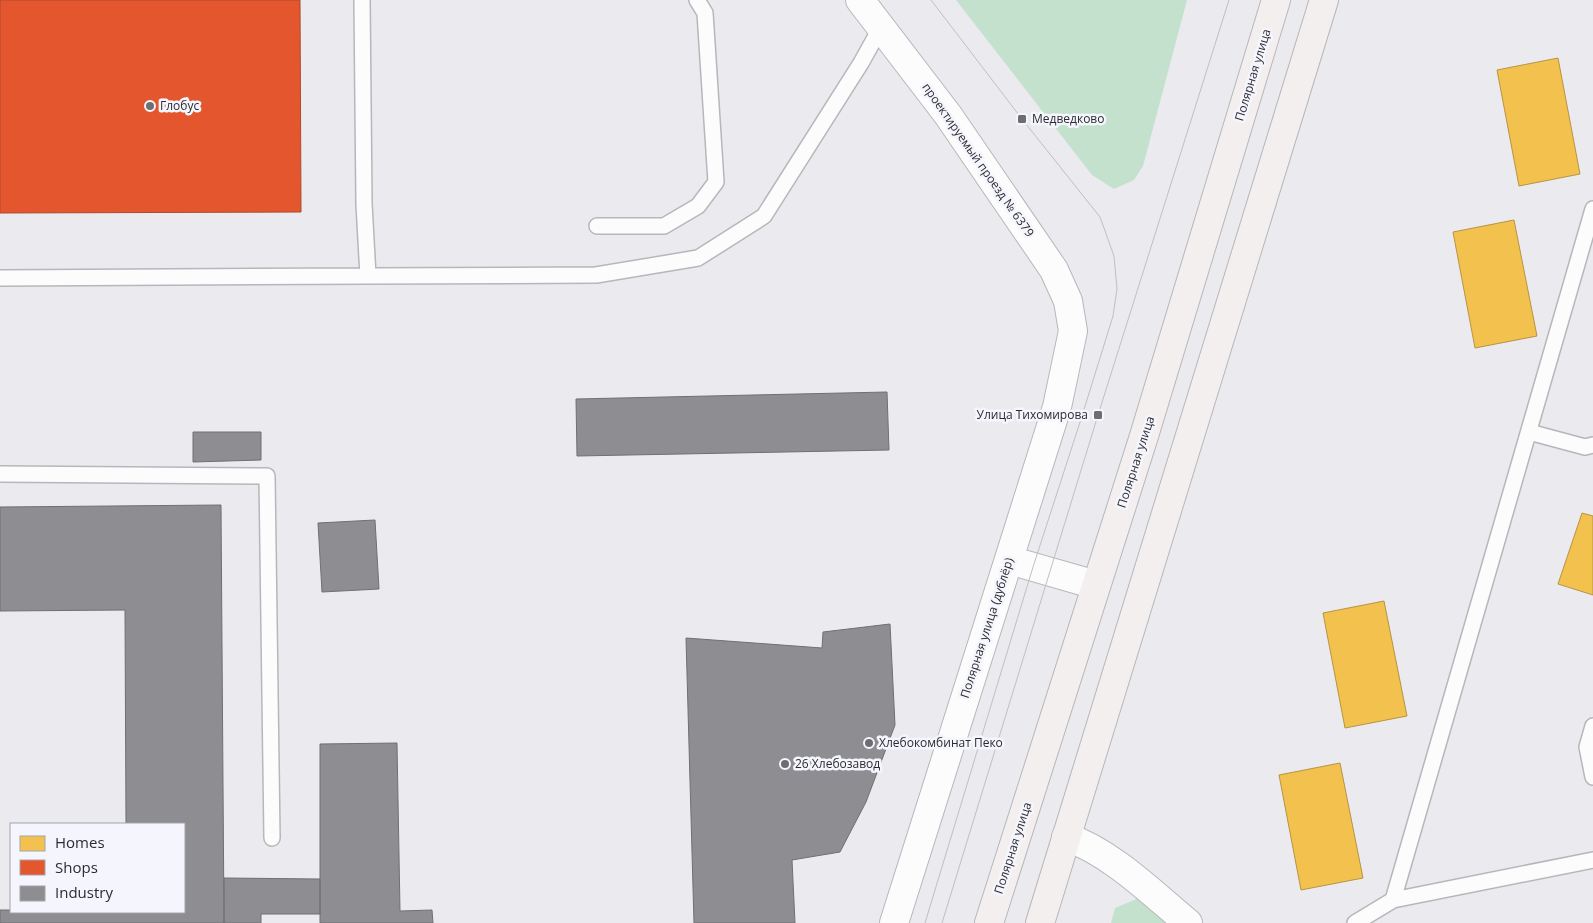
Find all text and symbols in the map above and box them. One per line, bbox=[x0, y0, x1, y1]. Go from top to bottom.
street label: Полярная улица bbox=[1230, 27, 1275, 123]
street label: проектируемый проезд № 6379 bbox=[919, 79, 1038, 240]
place label: Глобус bbox=[160, 97, 199, 114]
marker: Глобус bbox=[144, 100, 156, 112]
place label: Медведково bbox=[1032, 110, 1104, 127]
marker: Медведково bbox=[1016, 113, 1028, 125]
place label: Улица Тихомирова bbox=[977, 406, 1088, 423]
marker: Улица Тихомирова bbox=[1092, 409, 1104, 421]
street label: Полярная улица bbox=[1113, 414, 1158, 510]
street label: Полярная улица (дублёр) bbox=[956, 555, 1017, 700]
place label: Хлебокомбинат Пеко bbox=[879, 734, 1003, 751]
marker: Хлебокомбинат Пеко bbox=[863, 737, 875, 749]
place label: 26 Хлебозавод bbox=[795, 755, 880, 772]
marker: 26 Хлебозавод bbox=[779, 758, 791, 770]
street label: Полярная улица bbox=[990, 800, 1035, 896]
legend bbox=[10, 823, 185, 913]
text: Homes bbox=[55, 832, 105, 852]
text: Shops bbox=[55, 857, 98, 877]
text: Industry bbox=[55, 882, 113, 902]

